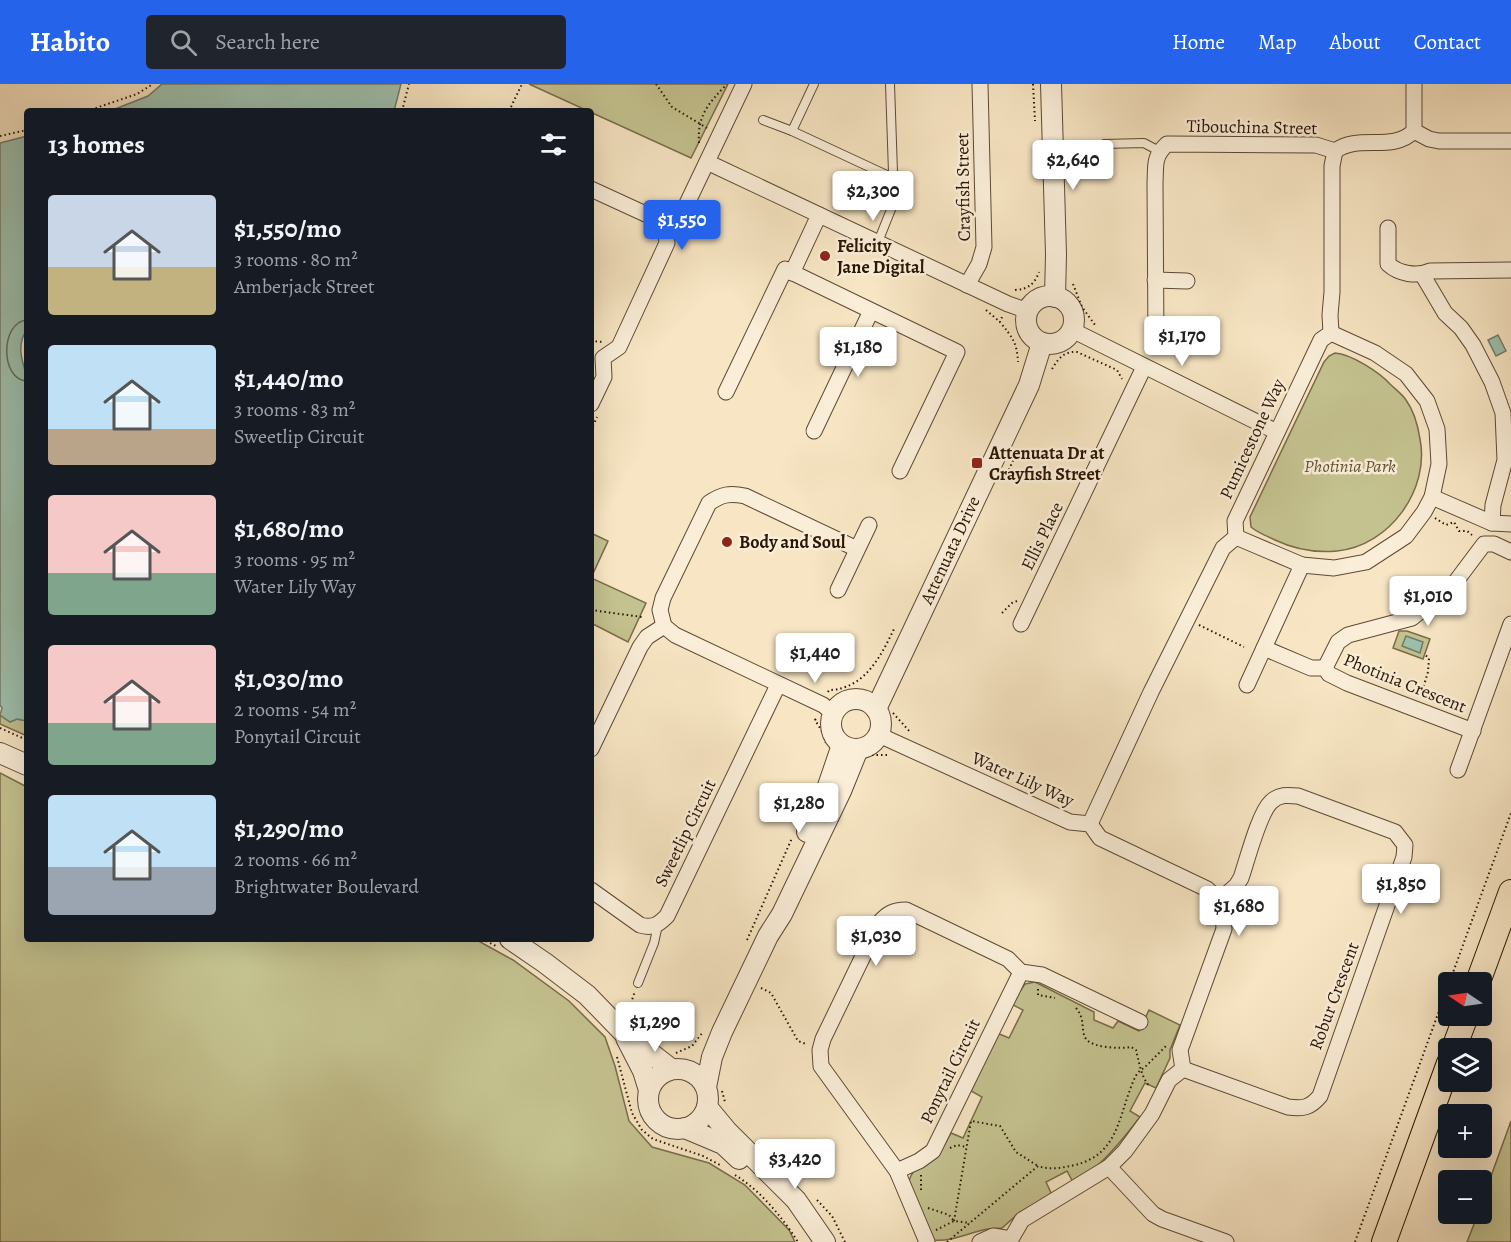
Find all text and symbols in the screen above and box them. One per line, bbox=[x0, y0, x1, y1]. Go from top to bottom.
search box bbox=[146, 15, 566, 69]
text: Habito bbox=[30, 23, 110, 61]
icon: search bbox=[167, 26, 200, 59]
text: Search here bbox=[215, 27, 320, 57]
text: Home bbox=[1172, 28, 1225, 56]
text: Map bbox=[1258, 28, 1296, 56]
text: About bbox=[1329, 28, 1381, 56]
text: Contact bbox=[1414, 28, 1481, 56]
street label: Tibouchina Street bbox=[1186, 114, 1318, 140]
text: 13 homes bbox=[48, 127, 145, 162]
icon: filters bbox=[537, 128, 570, 161]
street label: Crayfish Street bbox=[950, 132, 976, 242]
pin: $2,640 bbox=[1024, 140, 1122, 191]
text: $2,640 bbox=[1046, 146, 1100, 173]
pin: $2,300 bbox=[824, 171, 922, 222]
text: $2,300 bbox=[846, 177, 900, 204]
pin: $1,550 bbox=[633, 200, 731, 251]
text: $1,550 bbox=[658, 206, 707, 233]
text: $1,550/mo bbox=[234, 211, 341, 246]
icon: home bbox=[96, 219, 168, 291]
place label: Felicity Jane Digital bbox=[837, 234, 925, 279]
text: 3 rooms · 80 m² bbox=[234, 246, 358, 273]
marker: Felicity Jane Digital bbox=[818, 249, 832, 263]
text: Amberjack Street bbox=[234, 273, 375, 300]
pin: $1,170 bbox=[1133, 316, 1231, 367]
text: $1,170 bbox=[1158, 322, 1206, 349]
pin: $1,180 bbox=[809, 327, 907, 378]
text: $1,180 bbox=[834, 333, 882, 360]
text: $1,440/mo bbox=[234, 361, 344, 396]
icon: home bbox=[96, 369, 168, 441]
street label: Pumicestone Way bbox=[1214, 374, 1291, 503]
text: 3 rooms · 83 m² bbox=[234, 396, 355, 423]
text: Sweetlip Circuit bbox=[234, 423, 364, 450]
place label: Attenuata Dr at Crayfish Street bbox=[988, 441, 1105, 486]
park label: Photinia Park bbox=[1304, 454, 1396, 478]
marker: Attenuata Dr at Crayfish Street bbox=[970, 456, 984, 470]
street label: Attenuata Drive bbox=[914, 492, 986, 609]
street label: Ellis Place bbox=[1015, 498, 1069, 574]
text: $1,680/mo bbox=[234, 511, 344, 546]
icon: home bbox=[96, 519, 168, 591]
place label: Body and Soul bbox=[739, 530, 846, 554]
marker: Body and Soul bbox=[720, 535, 734, 549]
text: 3 rooms · 95 m² bbox=[234, 546, 355, 573]
text: Water Lily Way bbox=[234, 573, 356, 600]
pin: $1,010 bbox=[1379, 576, 1477, 627]
text: $1,010 bbox=[1403, 582, 1453, 609]
pin: $1,440 bbox=[766, 633, 864, 684]
text: $1,440 bbox=[790, 639, 840, 666]
street label: Photinia Crescent bbox=[1340, 647, 1470, 719]
text: $1,030/mo bbox=[234, 661, 344, 696]
icon: home bbox=[96, 669, 168, 741]
text: 2 rooms · 54 m² bbox=[234, 696, 356, 723]
text: Ponytail Circuit bbox=[234, 723, 361, 750]
street label: Water Lily Way bbox=[967, 745, 1079, 813]
street label: Sweetlip Circuit bbox=[649, 775, 722, 891]
pin: $1,280 bbox=[750, 783, 848, 834]
text: $1,280 bbox=[773, 789, 825, 816]
text: $1,290/mo bbox=[234, 811, 344, 846]
icon: home bbox=[96, 819, 168, 891]
text: 2 rooms · 66 m² bbox=[234, 846, 357, 873]
pin: $1,850 bbox=[1352, 864, 1450, 915]
text: $1,850 bbox=[1376, 870, 1426, 897]
text: Brightwater Boulevard bbox=[234, 873, 419, 900]
pin: $1,680 bbox=[1190, 886, 1288, 937]
text: $1,680 bbox=[1214, 892, 1264, 919]
pin: $1,030 bbox=[827, 916, 925, 967]
text: $1,030 bbox=[851, 922, 901, 949]
street label: Robur Crescent bbox=[1303, 939, 1365, 1053]
north arrow bbox=[1438, 972, 1492, 1026]
map controls bbox=[1438, 972, 1492, 1224]
pin: $1,290 bbox=[606, 1002, 704, 1053]
text: $1,290 bbox=[630, 1008, 680, 1035]
street label: Ponytail Circuit bbox=[914, 1014, 986, 1128]
button: layers bbox=[1438, 1038, 1492, 1092]
button: + bbox=[1438, 1104, 1492, 1158]
pin: $3,420 bbox=[746, 1139, 844, 1190]
text: $3,420 bbox=[769, 1145, 821, 1172]
button: − bbox=[1438, 1170, 1492, 1224]

